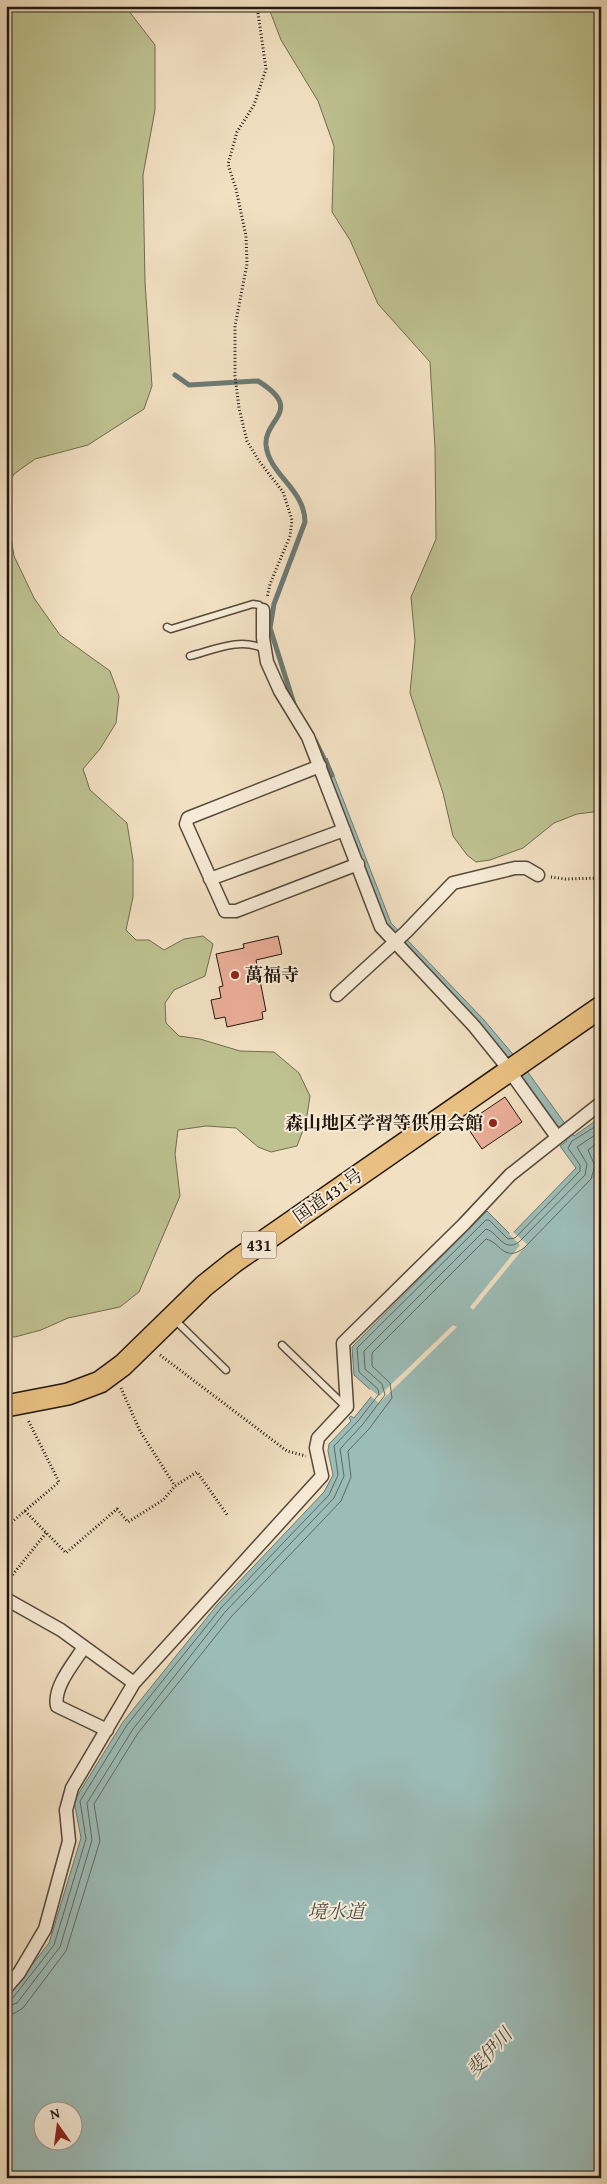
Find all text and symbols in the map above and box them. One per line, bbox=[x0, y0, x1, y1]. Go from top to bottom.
place label: 萬福寺 bbox=[245, 961, 299, 988]
marker: 萬福寺 bbox=[229, 969, 241, 981]
place label: 森山地区学習等供用会館 bbox=[285, 1109, 483, 1136]
marker: 森山地区学習等供用会館 bbox=[487, 1117, 499, 1129]
street label: 国道431号 bbox=[287, 1162, 368, 1230]
road number: 431 bbox=[242, 1232, 276, 1258]
water label: 境水道 bbox=[307, 1897, 367, 1925]
water label: 斐伊川 bbox=[460, 2020, 520, 2083]
north arrow bbox=[32, 2102, 82, 2152]
text: N bbox=[48, 2102, 62, 2124]

